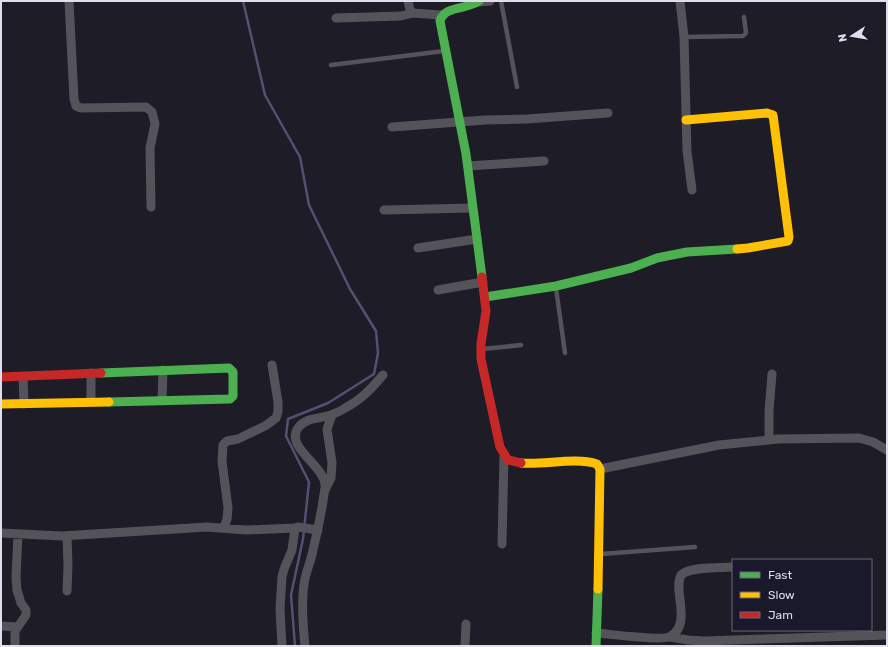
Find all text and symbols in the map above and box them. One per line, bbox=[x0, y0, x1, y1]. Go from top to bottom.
north arrow bbox=[832, 16, 872, 56]
text: N bbox=[836, 33, 850, 43]
legend bbox=[732, 559, 872, 631]
text: Fast bbox=[768, 568, 792, 582]
text: Slow bbox=[768, 588, 795, 602]
text: Jam bbox=[768, 608, 793, 622]

